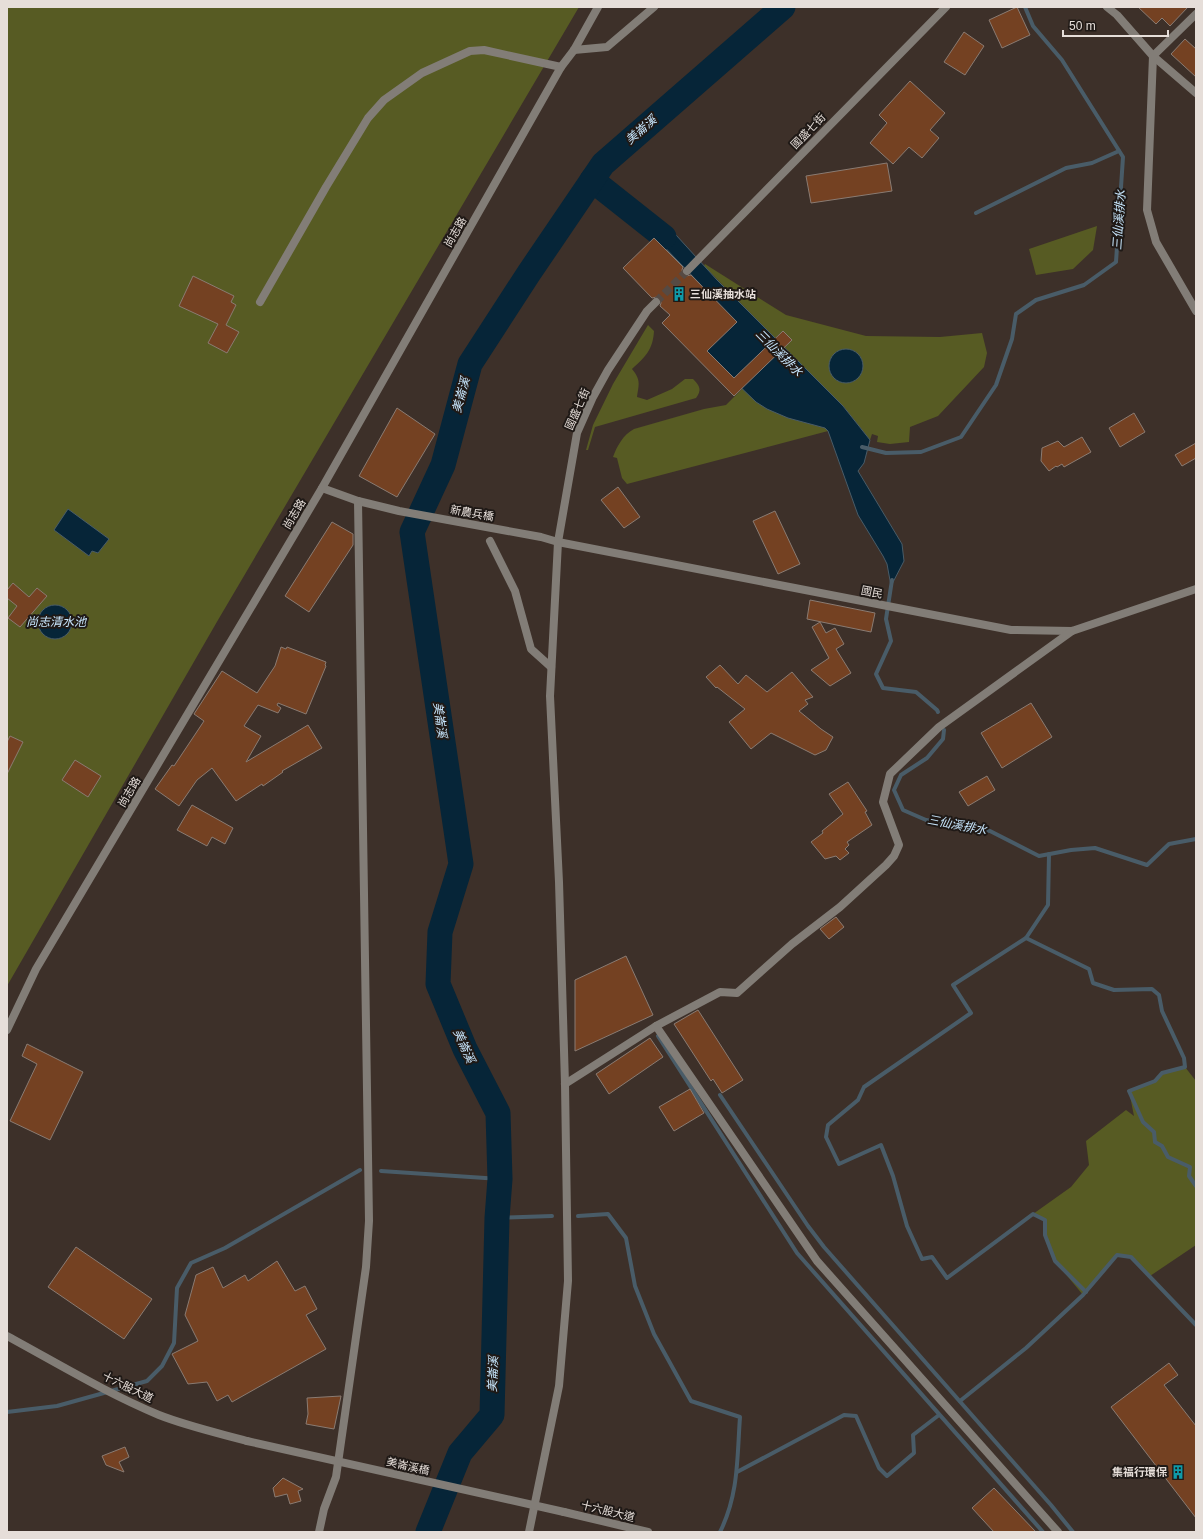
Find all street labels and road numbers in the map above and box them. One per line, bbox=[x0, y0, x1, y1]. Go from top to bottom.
street label: 國盛七街 bbox=[788, 111, 828, 151]
street label: 尚志路 bbox=[442, 215, 468, 249]
street label: 國盛七街 bbox=[563, 386, 591, 432]
street label: 尚志路 bbox=[280, 497, 308, 531]
street label: 新農兵橋 bbox=[449, 503, 495, 523]
street label: 國民 bbox=[860, 584, 884, 600]
street label: 尚志路 bbox=[115, 775, 143, 809]
street label: 十六股大道 bbox=[101, 1370, 155, 1404]
street label: 美崙溪橋 bbox=[385, 1455, 431, 1477]
street label: 十六股大道 bbox=[580, 1499, 636, 1523]

